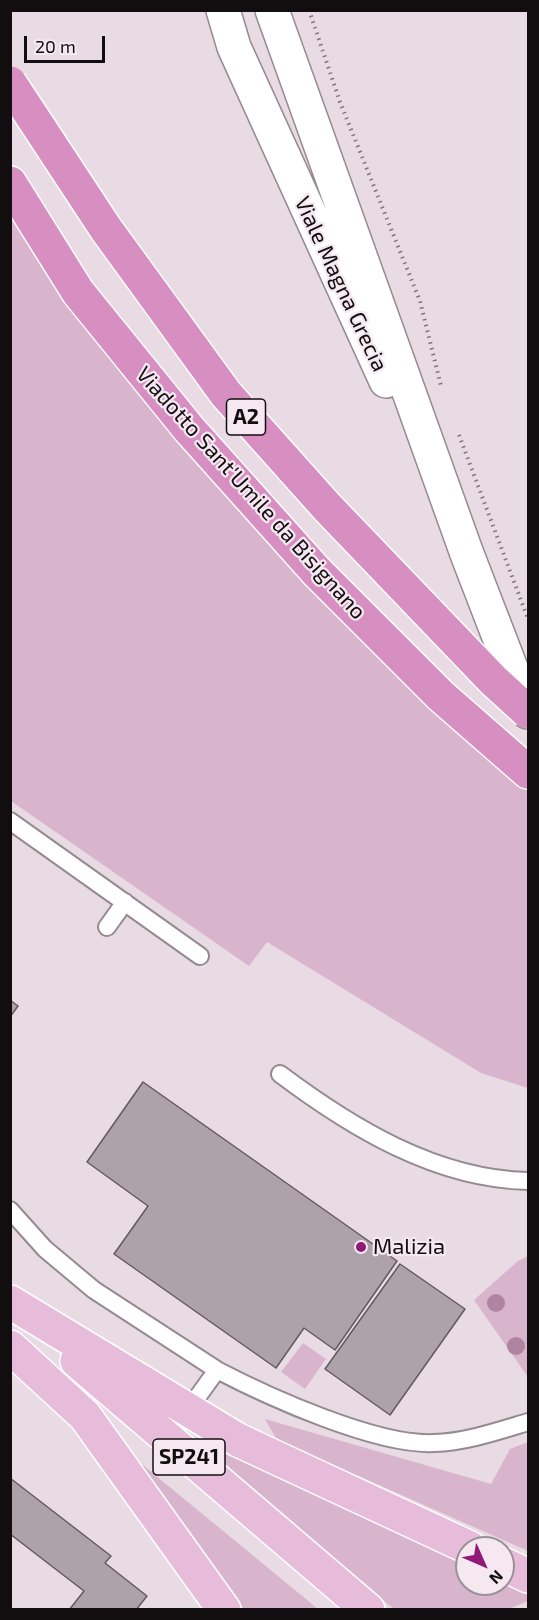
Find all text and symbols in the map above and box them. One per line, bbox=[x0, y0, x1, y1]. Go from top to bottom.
scale bar bbox=[27, 24, 108, 62]
text: 20 m bbox=[35, 35, 76, 57]
street label: Viale Magna Grecia bbox=[289, 192, 393, 376]
street label: Viadotto Sant'Umile da Bisignano bbox=[131, 361, 371, 625]
road number: A2 bbox=[226, 399, 266, 435]
place label: Malizia bbox=[373, 1234, 445, 1260]
marker: Malizia bbox=[354, 1240, 368, 1254]
road number: SP241 bbox=[153, 1439, 225, 1475]
north arrow bbox=[455, 1536, 515, 1596]
text: N bbox=[486, 1567, 507, 1588]

